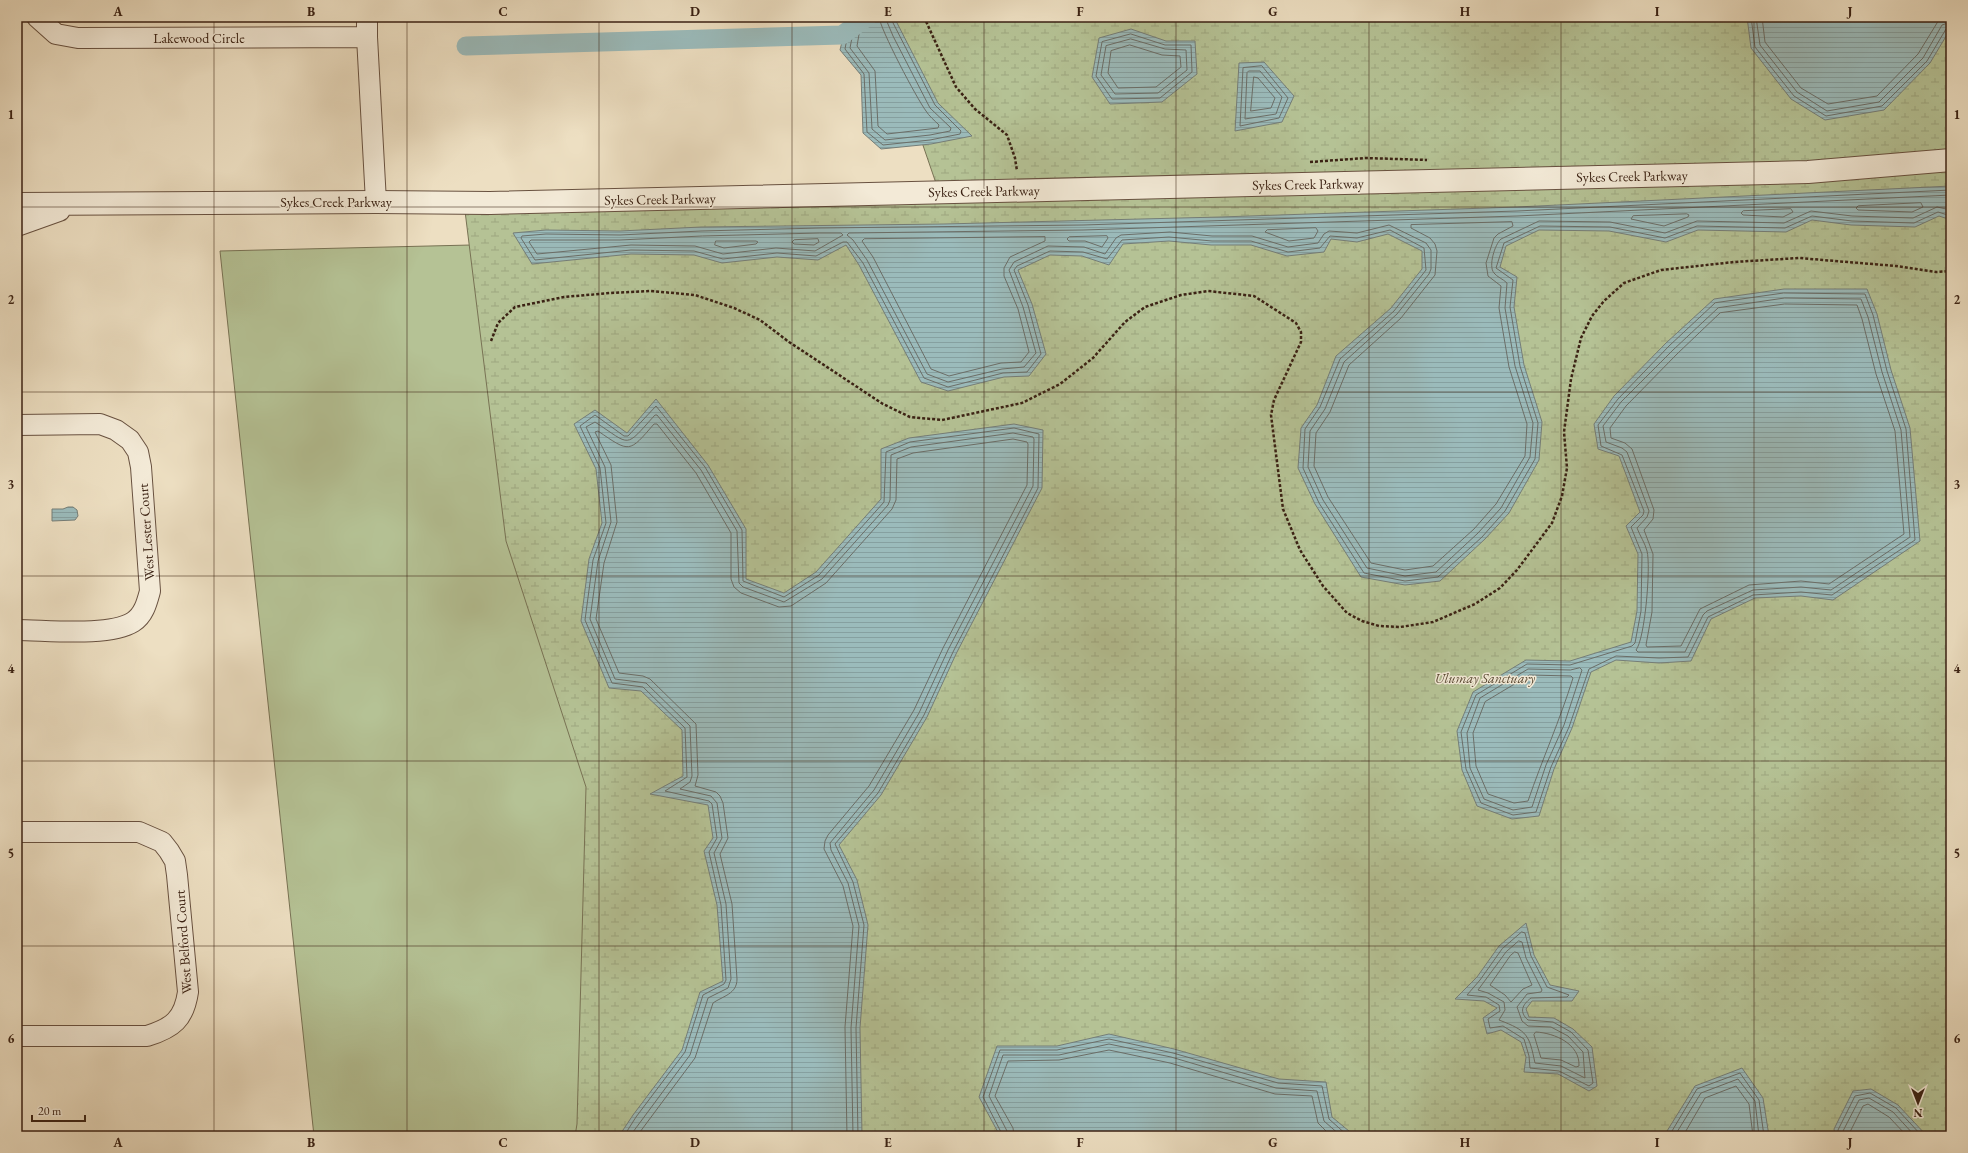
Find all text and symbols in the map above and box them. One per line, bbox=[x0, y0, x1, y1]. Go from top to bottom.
text: A bbox=[112, 3, 123, 20]
text: B bbox=[307, 3, 315, 20]
text: C bbox=[498, 3, 508, 20]
text: D bbox=[690, 3, 700, 20]
text: E bbox=[884, 3, 892, 20]
text: F bbox=[1076, 3, 1084, 20]
text: G bbox=[1268, 3, 1278, 20]
text: H bbox=[1460, 3, 1471, 20]
text: I bbox=[1655, 3, 1660, 20]
text: J bbox=[1846, 3, 1853, 20]
street label: Lakewood Circle bbox=[153, 29, 245, 47]
text: 1 bbox=[8, 106, 15, 123]
text: 1 bbox=[1954, 106, 1961, 123]
street label: Sykes Creek Parkway bbox=[1576, 166, 1689, 186]
street label: Sykes Creek Parkway bbox=[1252, 174, 1365, 194]
street label: Sykes Creek Parkway bbox=[928, 181, 1041, 201]
street label: Sykes Creek Parkway bbox=[604, 189, 717, 209]
street label: Sykes Creek Parkway bbox=[280, 193, 393, 211]
text: 2 bbox=[8, 291, 15, 308]
text: 2 bbox=[1954, 291, 1961, 308]
text: 3 bbox=[8, 476, 15, 493]
text: 3 bbox=[1954, 476, 1961, 493]
street label: West Lester Court bbox=[134, 482, 158, 581]
text: 4 bbox=[8, 660, 15, 677]
text: 4 bbox=[1954, 660, 1961, 677]
park label: Ulumay Sanctuary bbox=[1435, 669, 1536, 687]
text: 5 bbox=[8, 845, 14, 862]
text: 5 bbox=[1954, 845, 1960, 862]
street label: West Belford Court bbox=[170, 889, 196, 995]
text: 6 bbox=[8, 1030, 15, 1047]
text: 6 bbox=[1954, 1030, 1961, 1047]
north arrow bbox=[1898, 1083, 1938, 1123]
scale bar bbox=[32, 1097, 85, 1123]
text: 20 m bbox=[38, 1103, 62, 1119]
text: N bbox=[1913, 1106, 1922, 1120]
text: A bbox=[112, 1134, 123, 1151]
text: B bbox=[307, 1134, 315, 1151]
text: C bbox=[498, 1134, 508, 1151]
text: D bbox=[690, 1134, 700, 1151]
text: E bbox=[884, 1134, 892, 1151]
text: F bbox=[1076, 1134, 1084, 1151]
text: G bbox=[1268, 1134, 1278, 1151]
text: H bbox=[1460, 1134, 1471, 1151]
text: I bbox=[1655, 1134, 1660, 1151]
text: J bbox=[1846, 1134, 1853, 1151]

